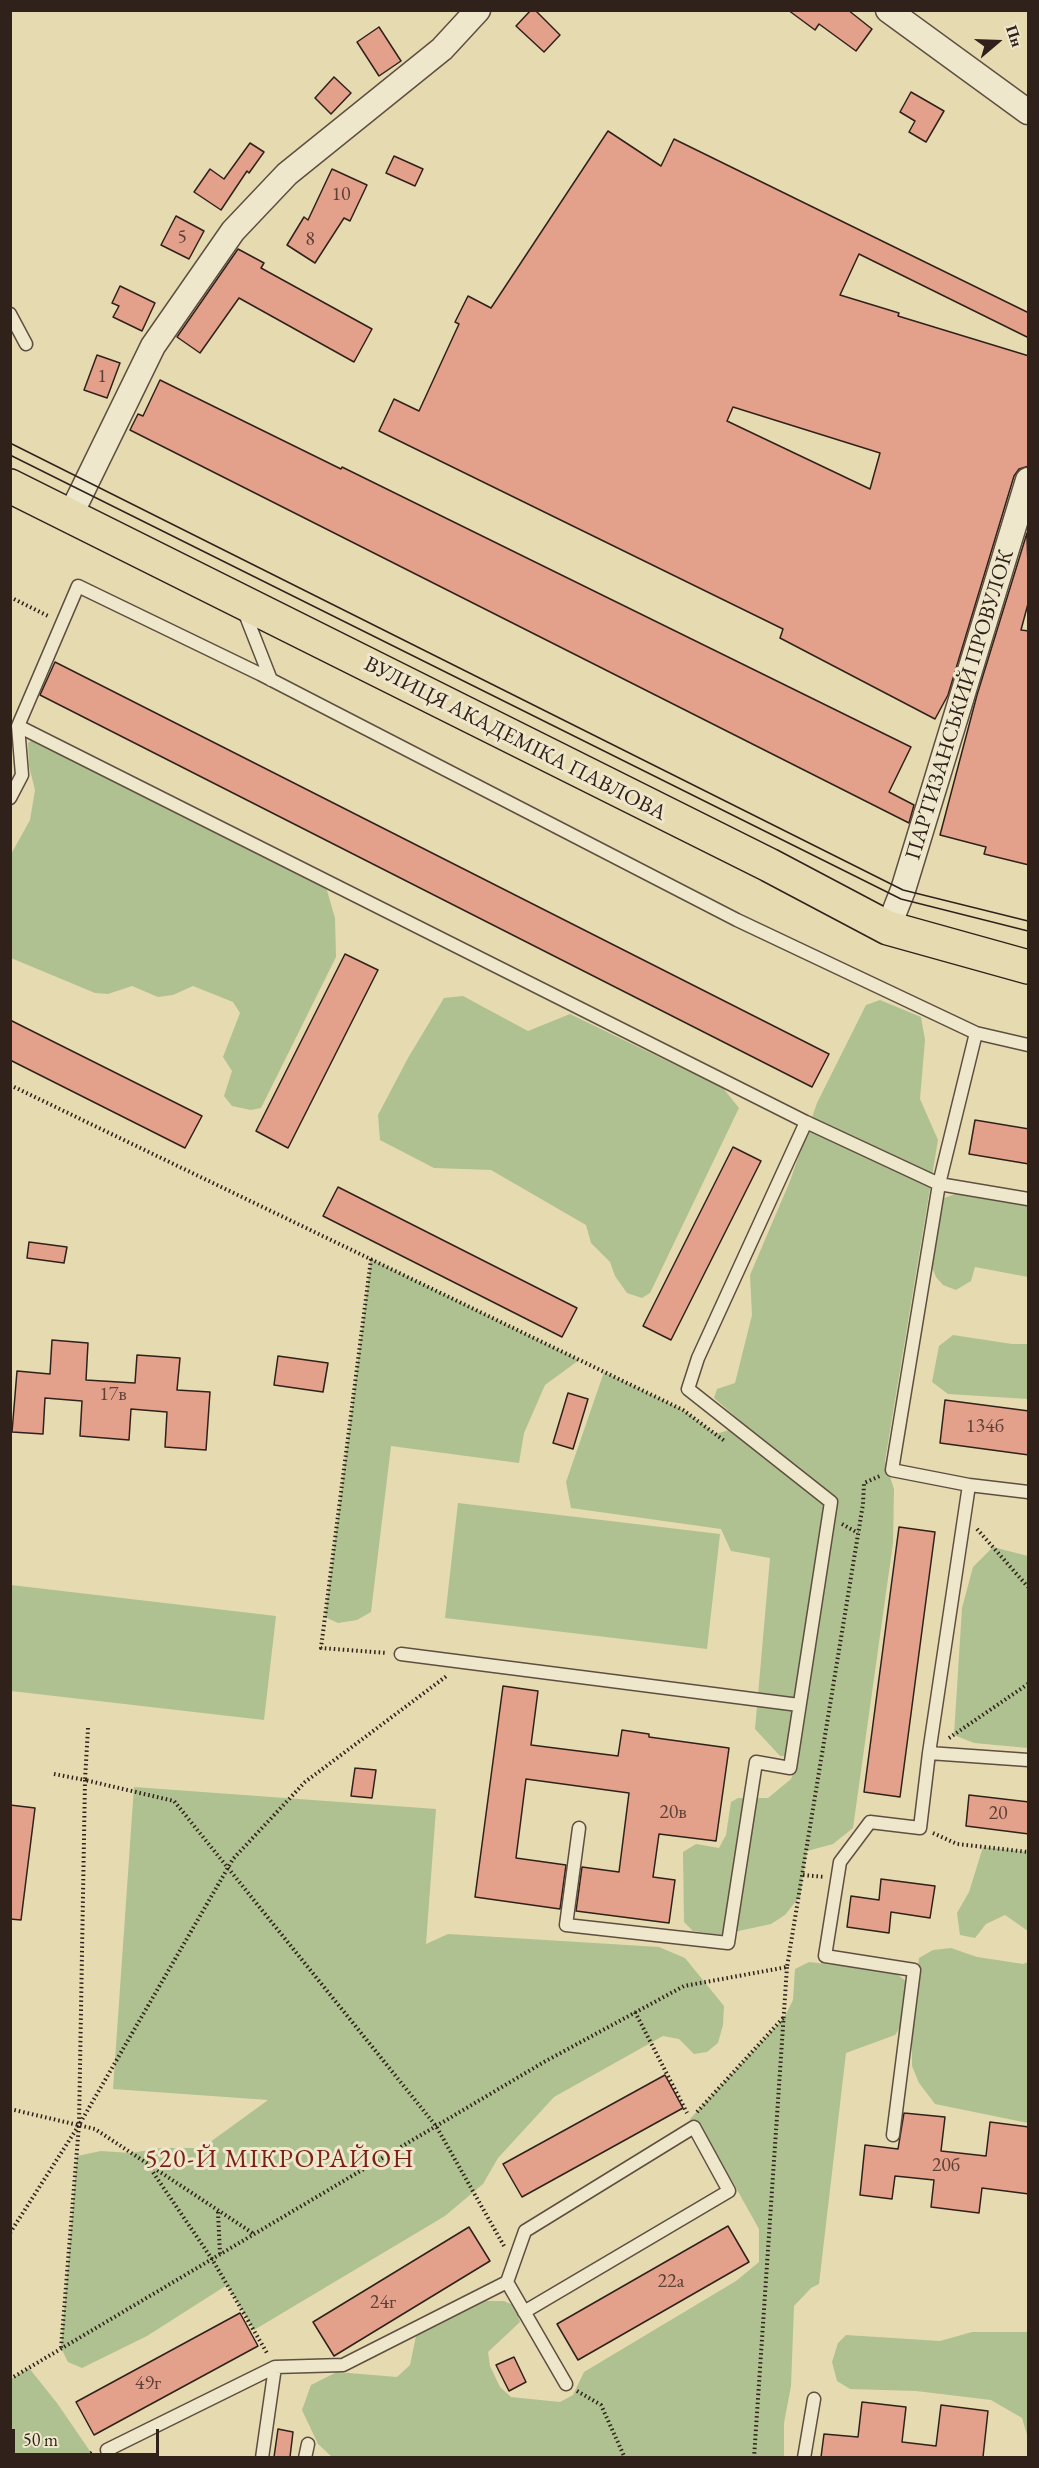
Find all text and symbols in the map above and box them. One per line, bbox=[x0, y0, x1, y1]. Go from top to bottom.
north arrow bbox=[967, 12, 1027, 72]
text: Пн bbox=[1001, 22, 1028, 50]
house number: 10 bbox=[331, 183, 351, 207]
house number: 5 bbox=[177, 226, 187, 250]
house number: 8 bbox=[305, 228, 315, 252]
house number: 1 bbox=[97, 365, 107, 389]
street label: ПАРТИЗАНСЬКИЙ ПРОВУЛОК bbox=[900, 547, 1020, 863]
street label: ВУЛИЦЯ АКАДЕМІКА ПАВЛОВА bbox=[360, 651, 670, 827]
house number: 17в bbox=[99, 1383, 127, 1407]
house number: 134б bbox=[966, 1415, 1004, 1439]
house number: 20в bbox=[659, 1801, 687, 1825]
house number: 20 bbox=[988, 1802, 1008, 1826]
district label: 520-Й МІКРОРАЙОН bbox=[145, 2144, 415, 2176]
house number: 20б bbox=[932, 2154, 960, 2178]
house number: 22а bbox=[657, 2270, 685, 2294]
house number: 24г bbox=[370, 2291, 396, 2315]
house number: 49г bbox=[135, 2372, 161, 2396]
scale bar bbox=[15, 2417, 162, 2455]
text: 50 m bbox=[23, 2428, 58, 2451]

